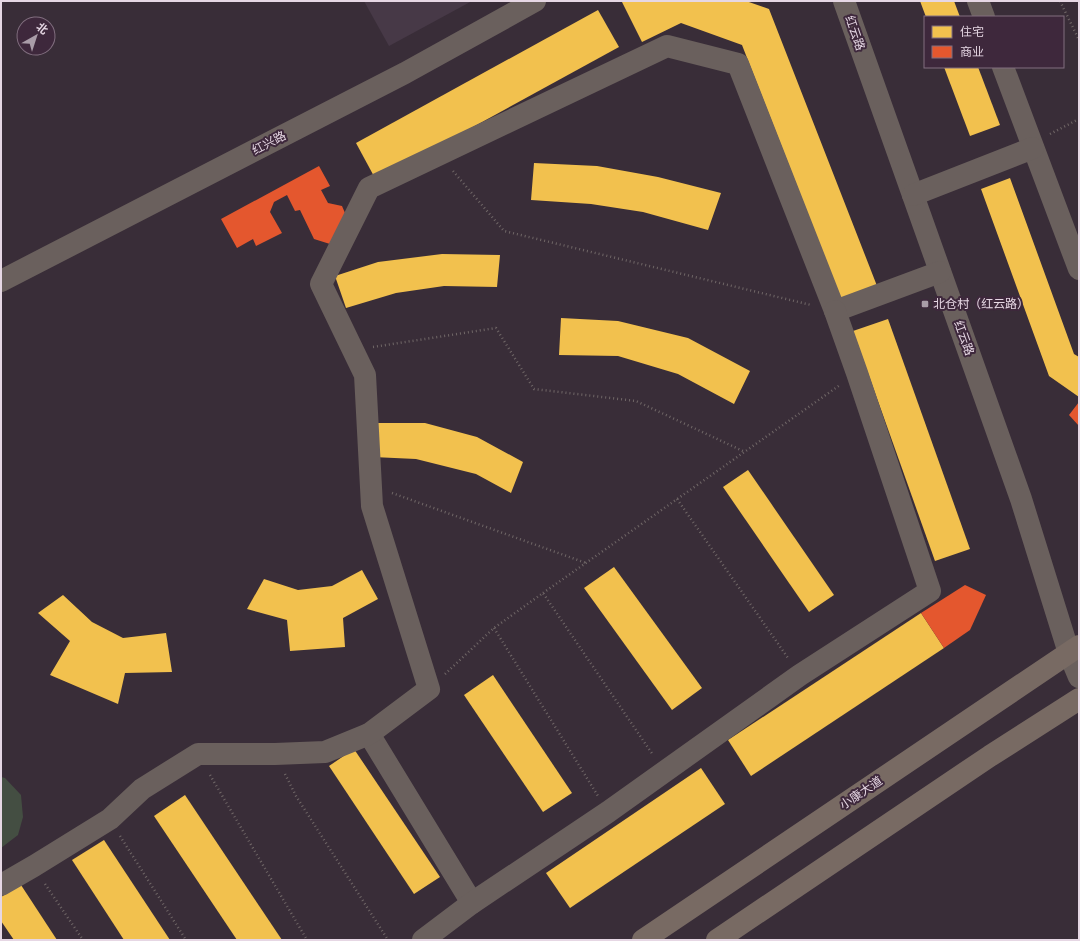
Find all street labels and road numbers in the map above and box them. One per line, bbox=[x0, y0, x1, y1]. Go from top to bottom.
street label: 红云路 bbox=[843, 14, 867, 52]
street label: 红兴路 bbox=[250, 129, 288, 157]
street label: 红云路 bbox=[951, 319, 977, 357]
street label: 小康大道 bbox=[837, 774, 885, 812]

